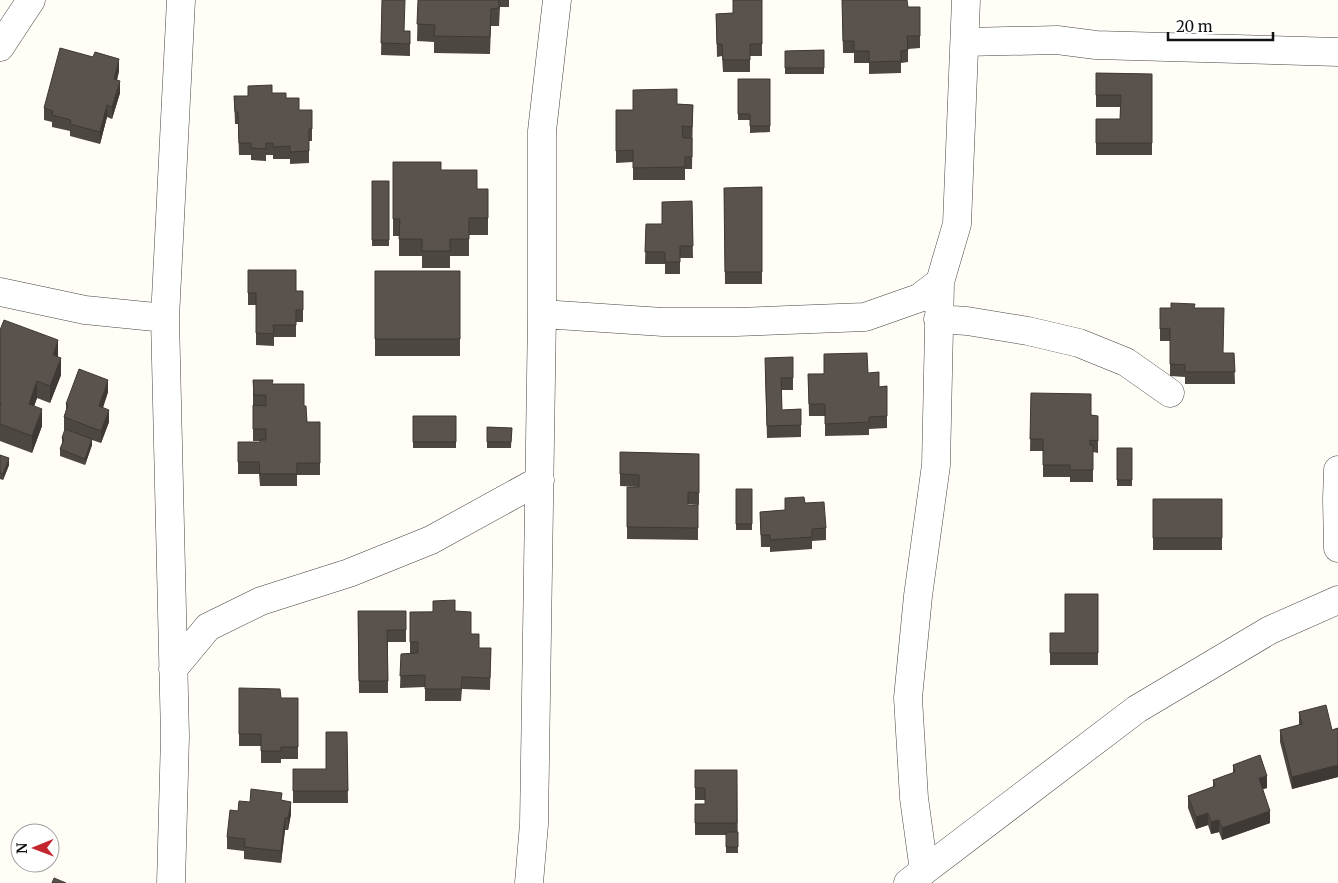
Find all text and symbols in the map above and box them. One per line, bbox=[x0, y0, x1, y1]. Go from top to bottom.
scale bar bbox=[1168, 10, 1273, 42]
text: 20 m bbox=[1176, 17, 1213, 36]
north arrow bbox=[10, 823, 60, 873]
text: N bbox=[13, 843, 31, 854]

